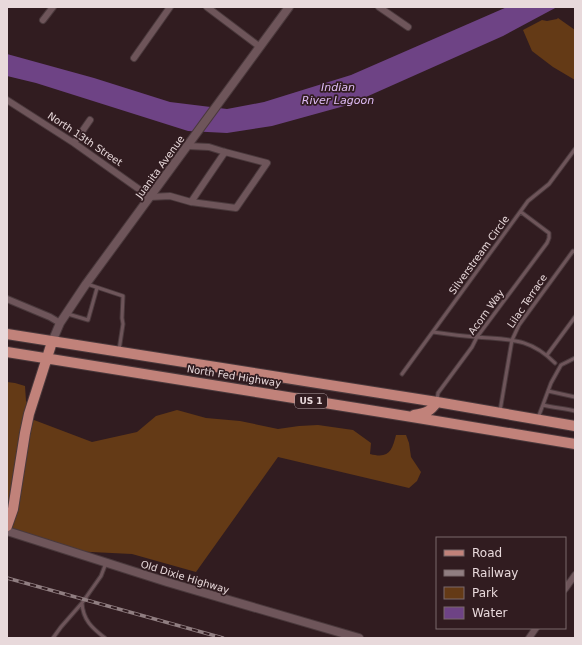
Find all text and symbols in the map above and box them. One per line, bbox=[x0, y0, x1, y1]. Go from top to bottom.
water label: Indian River Lagoon bbox=[302, 81, 374, 107]
street label: North 13th Street bbox=[46, 110, 124, 168]
street label: Juanita Avenue bbox=[133, 133, 186, 201]
street label: Silverstream Circle bbox=[447, 214, 511, 296]
street label: Lilac Terrace bbox=[505, 272, 549, 330]
street label: Acorn Way bbox=[466, 287, 506, 337]
street label: North Fed Highway bbox=[186, 363, 282, 389]
road number: US 1 bbox=[295, 394, 327, 408]
legend bbox=[436, 537, 566, 629]
text: Road bbox=[472, 546, 502, 560]
street label: Old Dixie Highway bbox=[139, 558, 231, 596]
text: Railway bbox=[472, 566, 518, 580]
text: Park bbox=[472, 586, 498, 600]
text: Water bbox=[472, 606, 508, 620]

